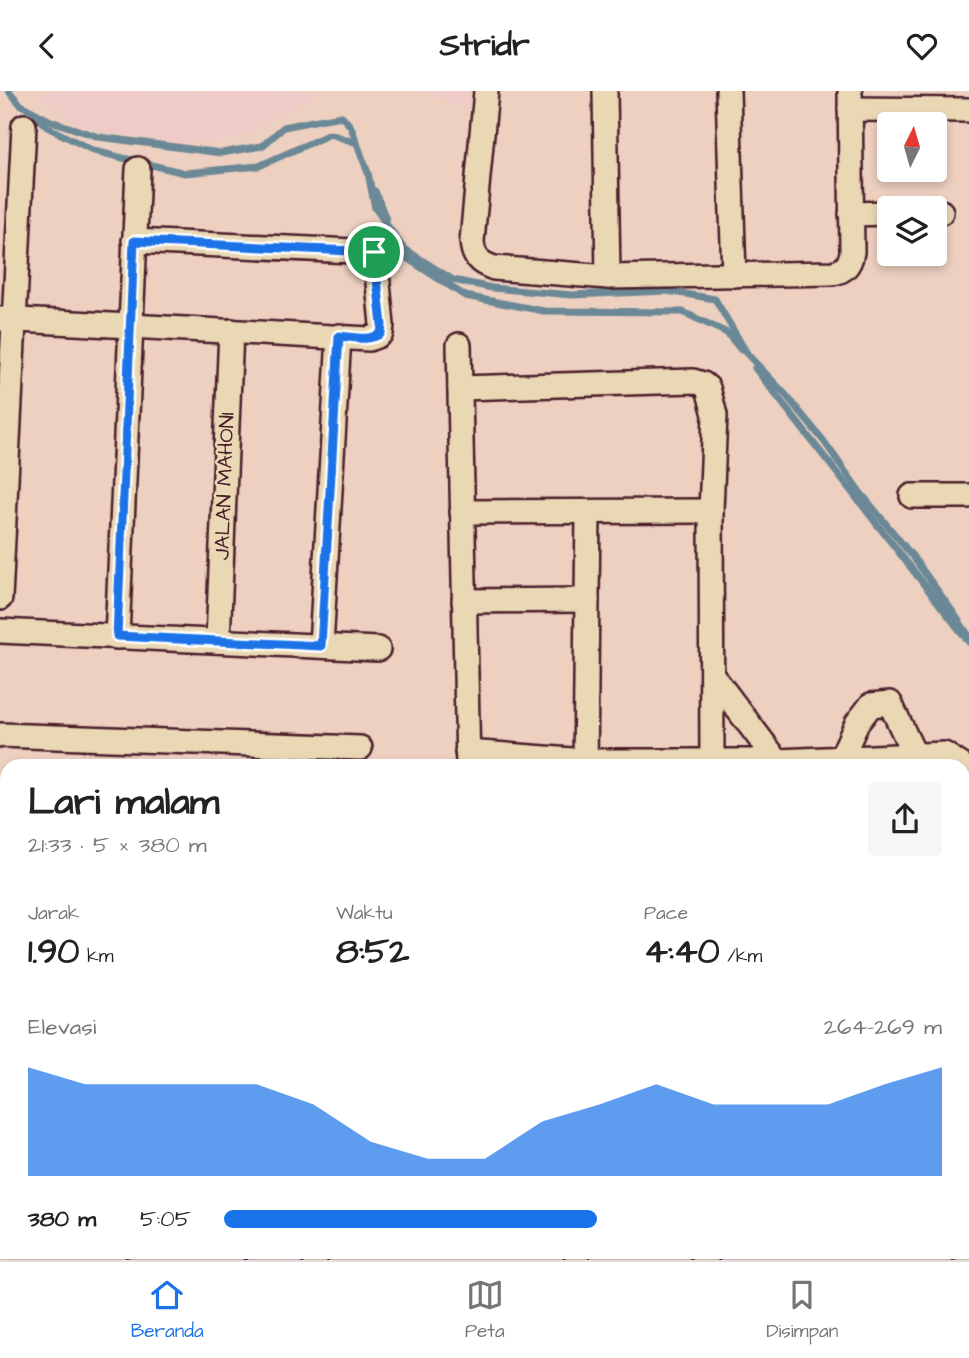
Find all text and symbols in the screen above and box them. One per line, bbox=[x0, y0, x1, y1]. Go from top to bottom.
text: Stridr bbox=[439, 23, 530, 68]
icon: back bbox=[28, 27, 66, 65]
icon: heart bbox=[903, 27, 941, 65]
north arrow bbox=[877, 112, 947, 182]
map controls bbox=[877, 112, 947, 266]
button: layers bbox=[877, 196, 947, 266]
pin bbox=[344, 222, 404, 282]
icon: arrive bbox=[355, 233, 393, 271]
street label: JALAN MAHONI bbox=[207, 412, 242, 561]
text: Lari malam bbox=[28, 777, 219, 829]
button: share bbox=[868, 782, 942, 856]
text: 21:33 · 5 × 380 m bbox=[28, 829, 207, 861]
text: Jarak bbox=[28, 900, 80, 927]
text: Waktu bbox=[336, 900, 393, 927]
text: Pace bbox=[644, 900, 688, 927]
text: 1.90 bbox=[28, 927, 79, 976]
text: 8:52 bbox=[336, 927, 409, 976]
text: 4:40 bbox=[644, 927, 720, 976]
text: km bbox=[79, 943, 113, 970]
text: /km bbox=[720, 943, 762, 970]
text: Elevasi bbox=[28, 1011, 96, 1043]
text: 264–269 m bbox=[824, 1011, 942, 1043]
text: 380 m bbox=[28, 1203, 96, 1235]
text: 5:05 bbox=[140, 1203, 191, 1235]
tab: Beranda bbox=[131, 1276, 204, 1345]
tab: Peta bbox=[465, 1276, 505, 1345]
tab: Disimpan bbox=[766, 1276, 838, 1345]

